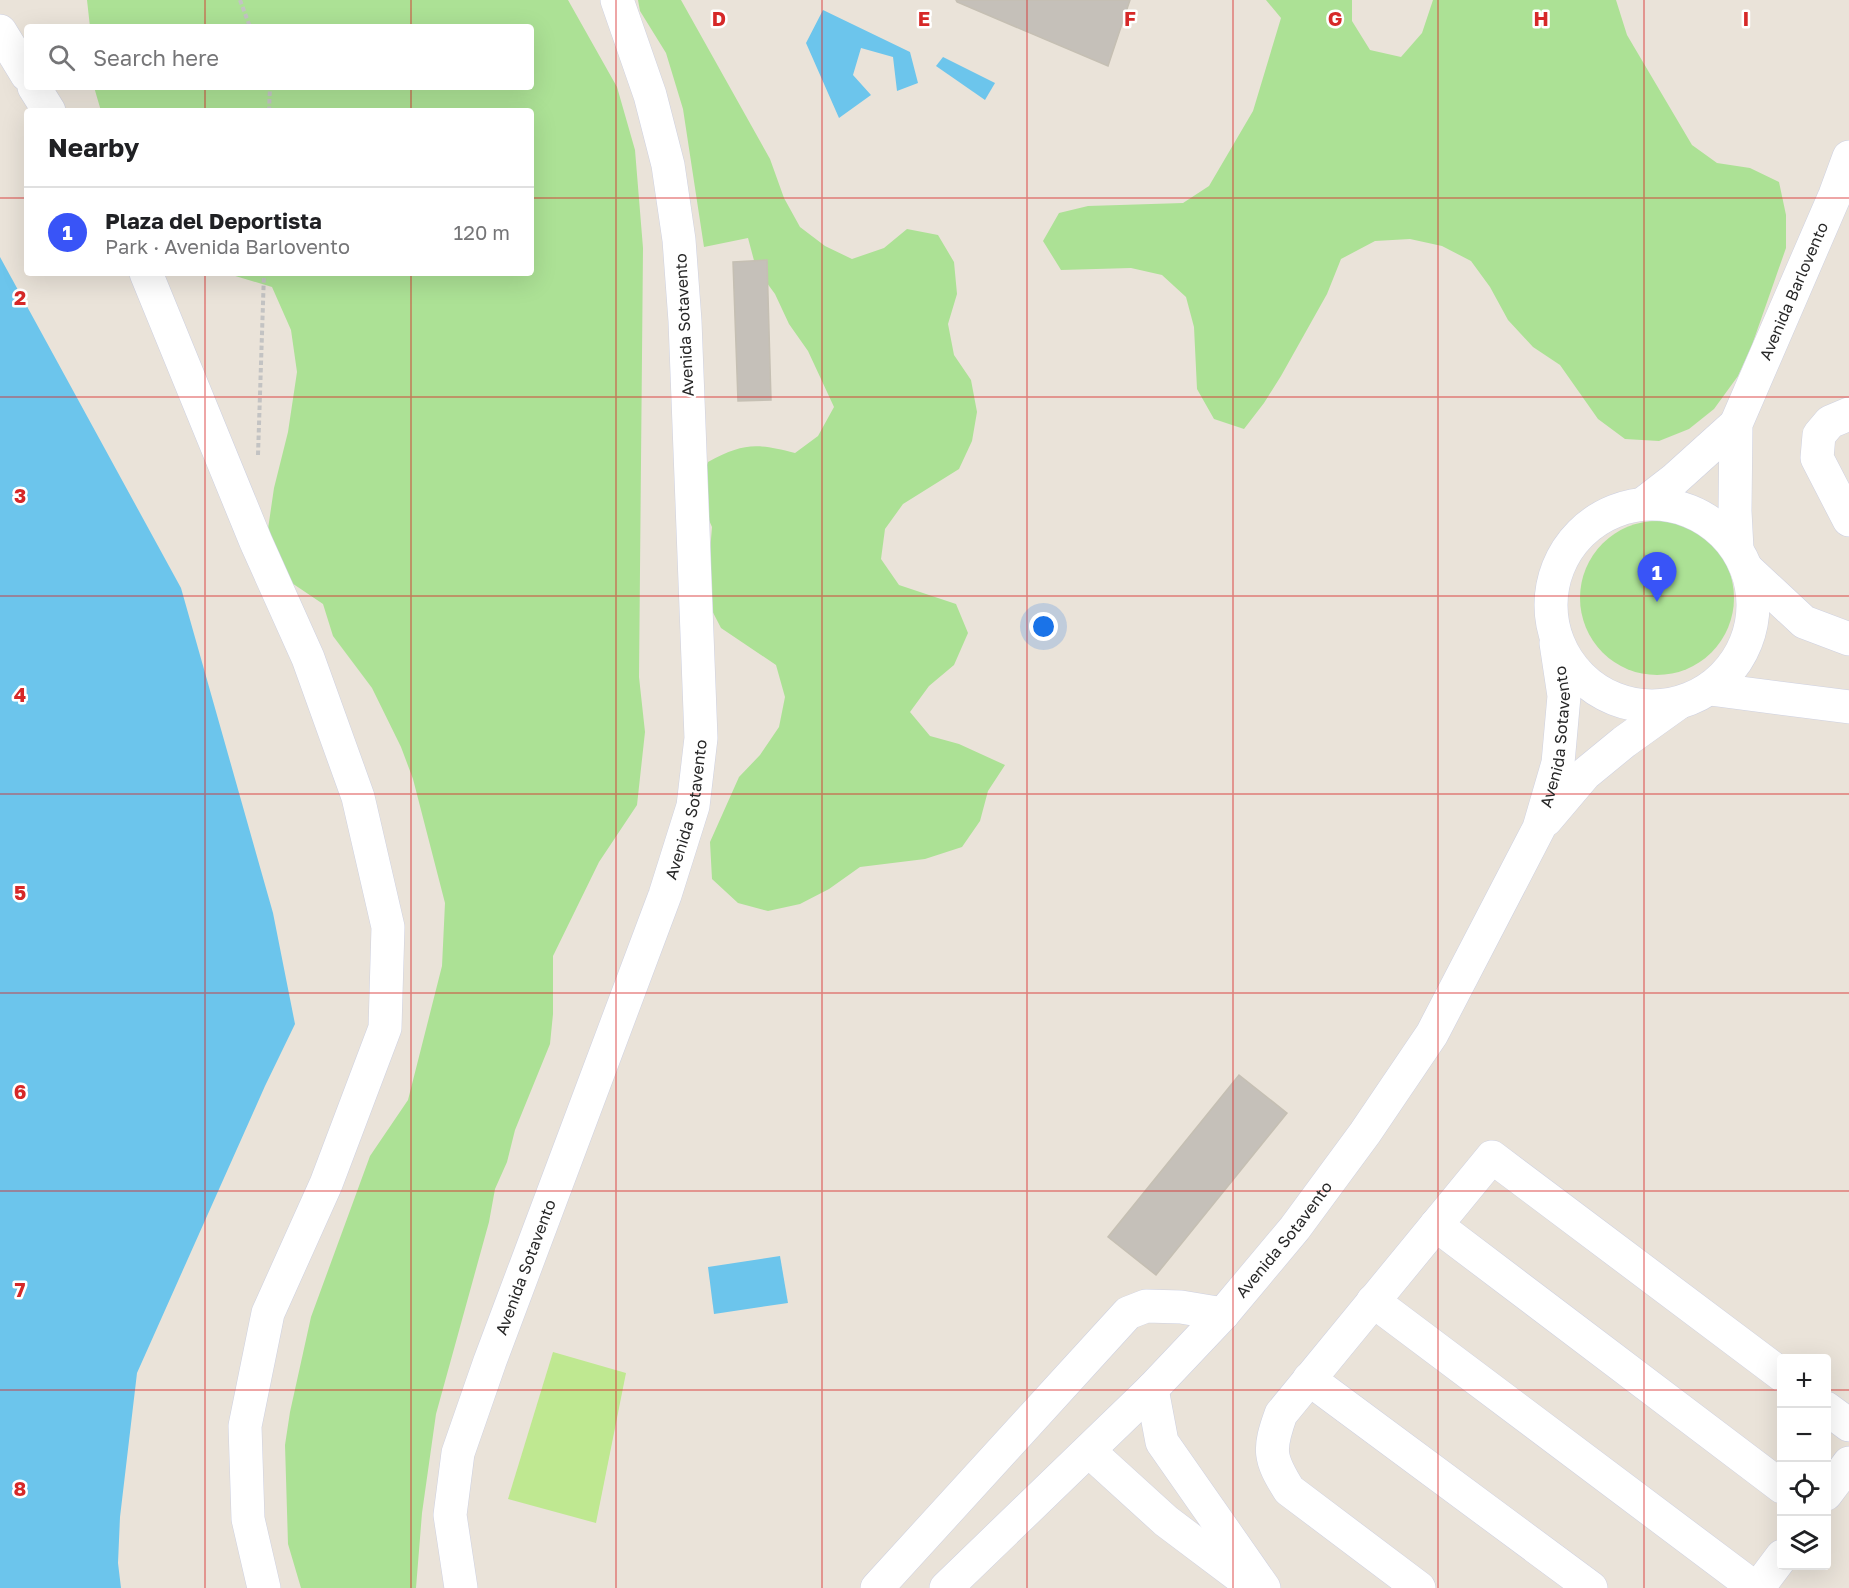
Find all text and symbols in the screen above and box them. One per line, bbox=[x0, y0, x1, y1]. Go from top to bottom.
text: D bbox=[712, 6, 726, 30]
text: E bbox=[918, 6, 930, 30]
text: F bbox=[1124, 6, 1136, 30]
text: G bbox=[1328, 6, 1342, 30]
text: H bbox=[1533, 6, 1549, 30]
text: I bbox=[1743, 6, 1749, 30]
search box bbox=[24, 24, 534, 90]
icon: search bbox=[45, 41, 78, 74]
text: Search here bbox=[93, 44, 219, 71]
text: Nearby bbox=[48, 132, 139, 163]
text: Plaza del Deportista bbox=[105, 207, 322, 234]
street label: Avenida Barlovento bbox=[1755, 219, 1832, 363]
text: 1 bbox=[62, 220, 73, 244]
text: 120 m bbox=[454, 220, 510, 244]
text: Park · Avenida Barlovento bbox=[105, 234, 350, 258]
street label: Avenida Sotavento bbox=[670, 253, 698, 397]
text: 2 bbox=[14, 285, 26, 309]
text: 3 bbox=[14, 483, 26, 507]
pin: 1 bbox=[1638, 552, 1676, 602]
your location bbox=[1029, 612, 1058, 641]
street label: Avenida Sotavento bbox=[1536, 665, 1574, 810]
text: 4 bbox=[14, 682, 26, 706]
street label: Avenida Sotavento bbox=[661, 738, 711, 882]
text: 5 bbox=[14, 880, 26, 904]
text: 6 bbox=[14, 1079, 26, 1103]
street label: Avenida Sotavento bbox=[1231, 1177, 1336, 1302]
street label: Avenida Sotavento bbox=[491, 1197, 560, 1338]
text: 7 bbox=[15, 1277, 26, 1301]
map controls bbox=[1777, 1354, 1831, 1570]
button: + bbox=[1777, 1354, 1831, 1408]
button: − bbox=[1777, 1408, 1831, 1462]
button: locate bbox=[1777, 1462, 1831, 1516]
text: 8 bbox=[14, 1476, 26, 1500]
button: layers bbox=[1777, 1516, 1831, 1570]

